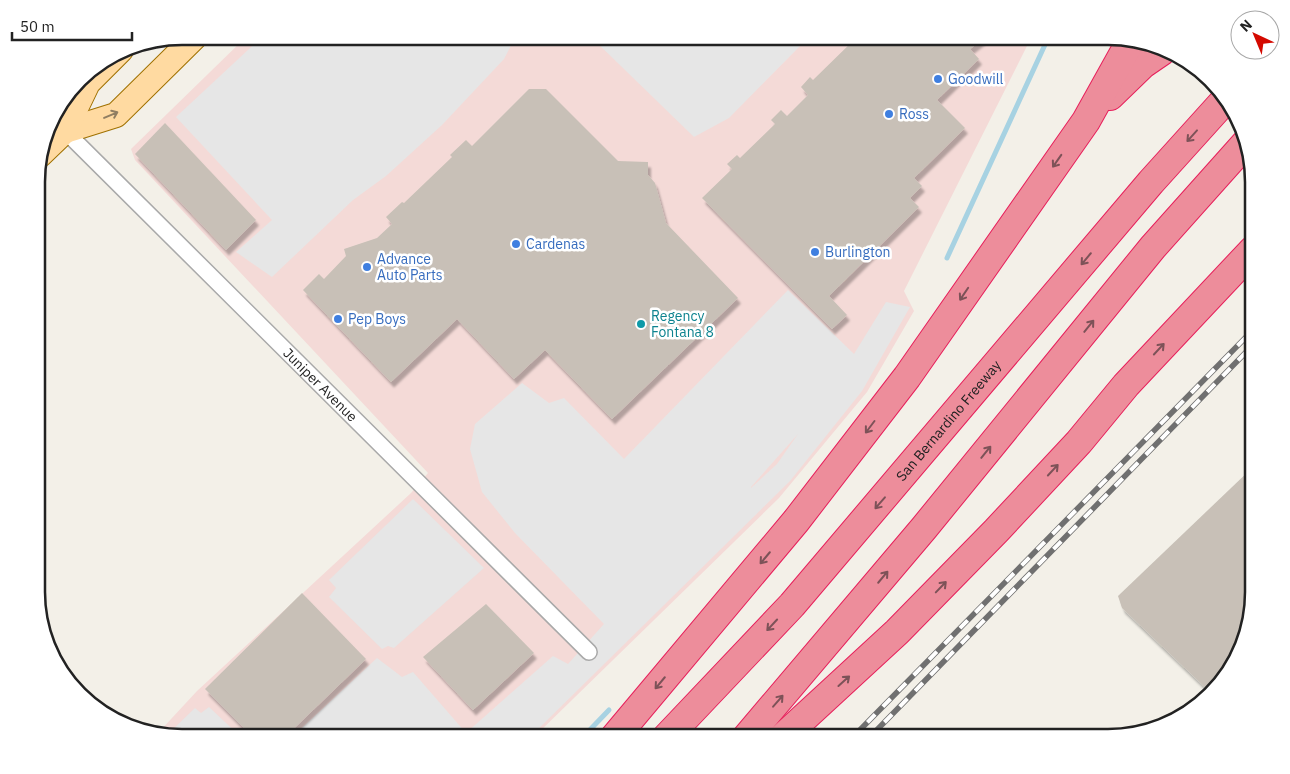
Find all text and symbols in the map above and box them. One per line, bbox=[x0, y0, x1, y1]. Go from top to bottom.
scale bar bbox=[12, 10, 132, 42]
north arrow bbox=[1230, 10, 1280, 60]
text: N bbox=[1236, 16, 1256, 36]
text: 50 m bbox=[20, 17, 55, 36]
place label: Goodwill bbox=[948, 70, 1004, 88]
marker: Goodwill bbox=[932, 73, 944, 85]
place label: Ross bbox=[899, 105, 929, 123]
marker: Ross bbox=[883, 108, 895, 120]
one-way arrow bbox=[103, 110, 118, 120]
one-way arrow bbox=[1186, 129, 1198, 142]
one-way arrow bbox=[1052, 154, 1062, 168]
place label: Cardenas bbox=[526, 235, 585, 253]
marker: Cardenas bbox=[510, 238, 522, 250]
place label: Burlington bbox=[825, 243, 891, 261]
marker: Burlington bbox=[809, 246, 821, 258]
place label: Advance Auto Parts bbox=[377, 250, 443, 284]
one-way arrow bbox=[1081, 252, 1092, 265]
marker: Advance Auto Parts bbox=[361, 261, 373, 273]
one-way arrow bbox=[959, 287, 969, 301]
place label: Regency Fontana 8 bbox=[651, 307, 714, 341]
place label: Pep Boys bbox=[348, 310, 406, 328]
marker: Pep Boys bbox=[332, 313, 344, 325]
marker: Regency Fontana 8 bbox=[635, 318, 647, 330]
one-way arrow bbox=[1083, 320, 1094, 333]
one-way arrow bbox=[1153, 343, 1165, 356]
street label: Juniper Avenue bbox=[279, 344, 361, 426]
street label: San Bernardino Freeway bbox=[892, 356, 1005, 485]
one-way arrow bbox=[865, 419, 876, 433]
one-way arrow bbox=[981, 445, 992, 458]
one-way arrow bbox=[1047, 463, 1059, 476]
one-way arrow bbox=[874, 497, 885, 510]
one-way arrow bbox=[759, 551, 770, 564]
one-way arrow bbox=[877, 571, 888, 584]
one-way arrow bbox=[935, 581, 947, 593]
one-way arrow bbox=[766, 619, 778, 632]
one-way arrow bbox=[837, 675, 850, 687]
one-way arrow bbox=[655, 676, 666, 689]
one-way arrow bbox=[772, 695, 784, 708]

